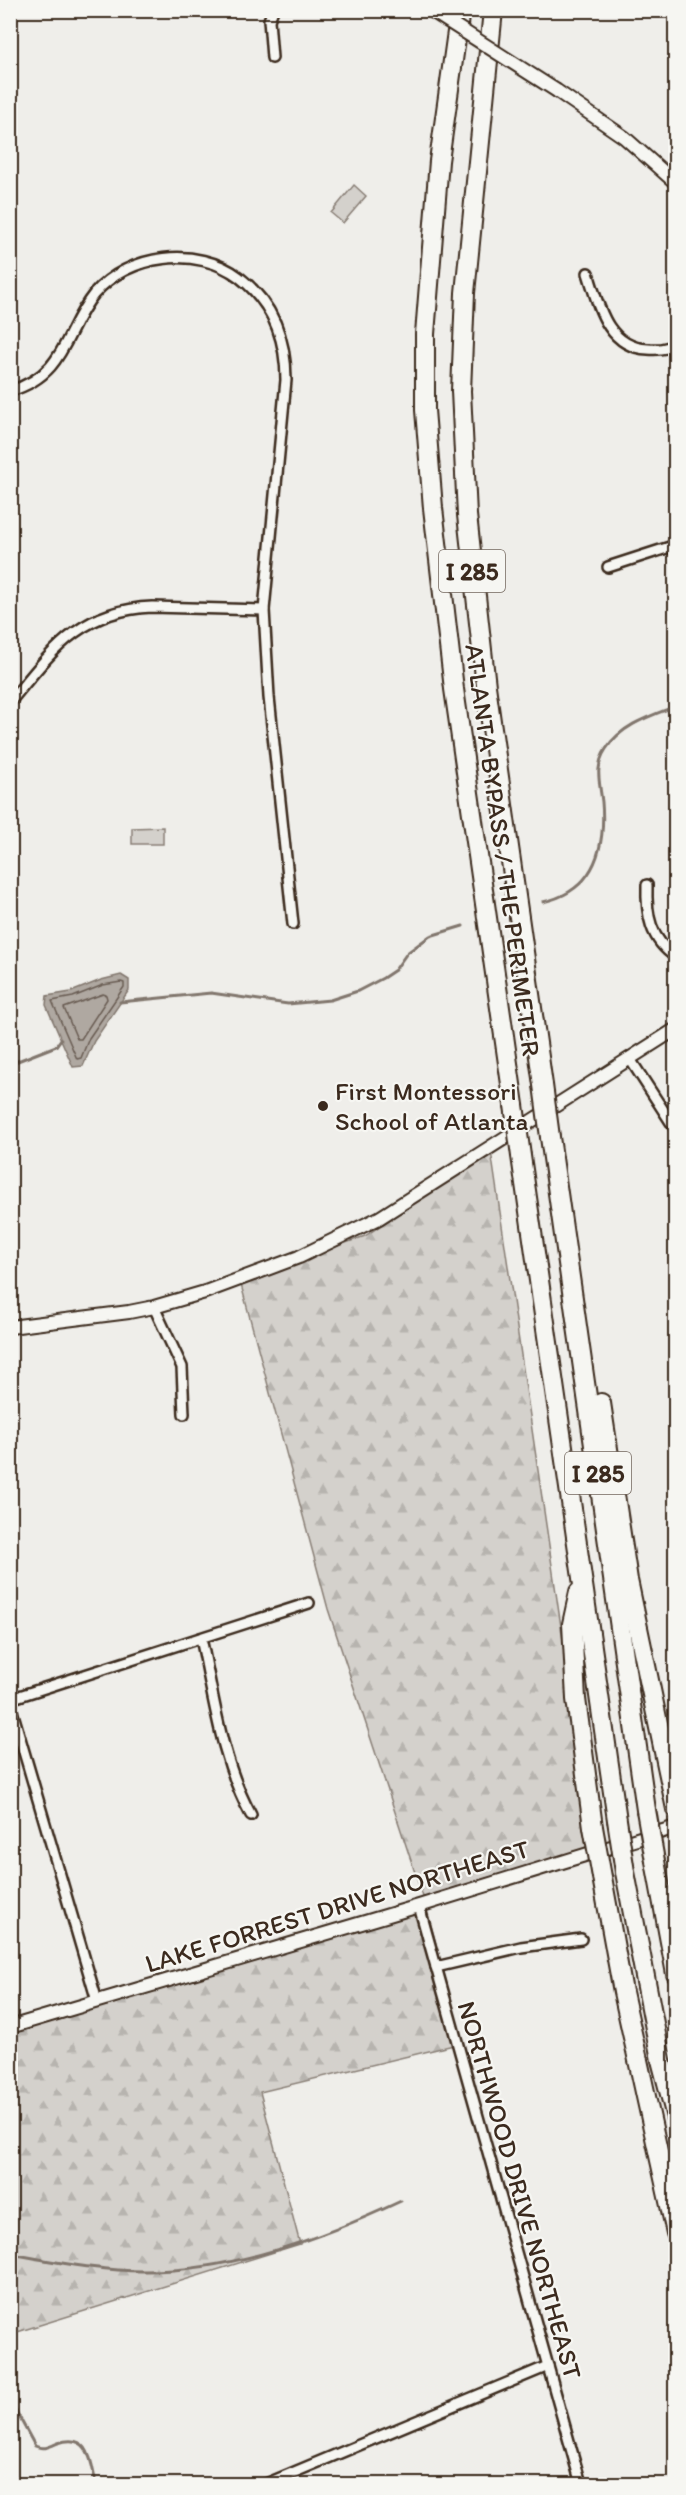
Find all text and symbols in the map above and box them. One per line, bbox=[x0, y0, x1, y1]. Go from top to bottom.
road number: I 285 bbox=[439, 550, 505, 592]
street label: ATLANTA BYPASS / THE PERIMETER bbox=[458, 642, 548, 1058]
place label: First Montessori School of Atlanta bbox=[335, 1075, 528, 1137]
marker: First Montessori School of Atlanta bbox=[316, 1099, 330, 1113]
road number: I 285 bbox=[565, 1452, 631, 1494]
street label: LAKE FORREST DRIVE NORTHEAST bbox=[141, 1832, 533, 1980]
street label: NORTHWOOD DRIVE NORTHEAST bbox=[451, 1997, 590, 2383]

